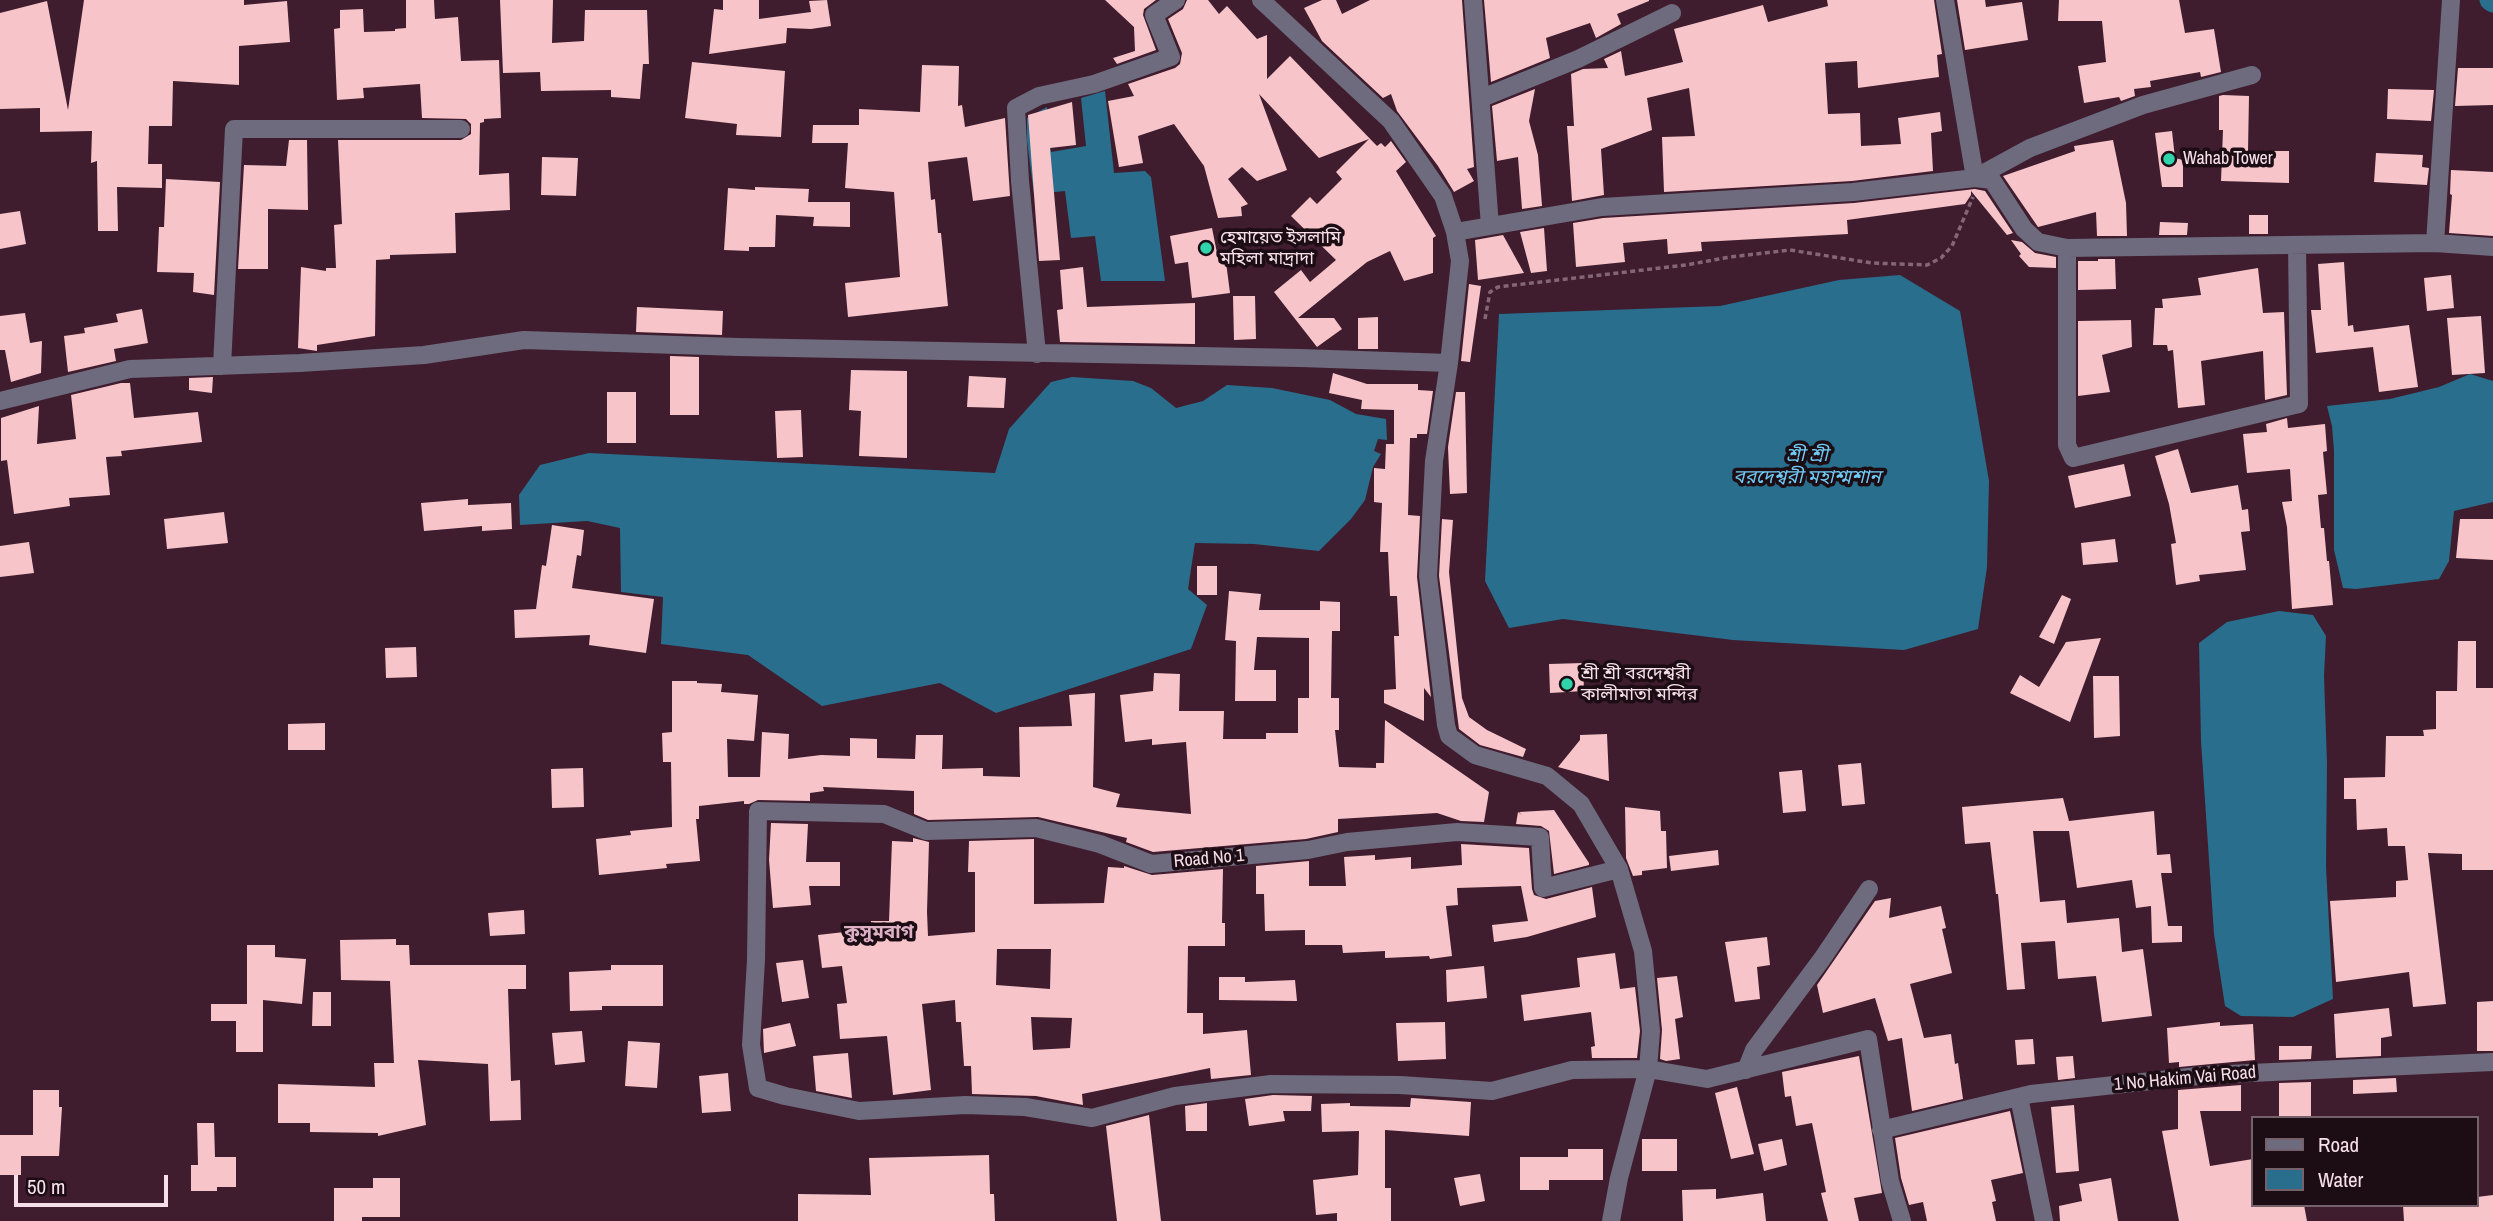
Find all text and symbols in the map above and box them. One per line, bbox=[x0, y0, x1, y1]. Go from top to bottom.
place label: Wahab Tower bbox=[2183, 148, 2273, 170]
marker: Wahab Tower bbox=[2161, 151, 2177, 167]
place label: হেমায়েত ইসলামি মহিলা মাদ্রাদা bbox=[1220, 227, 1341, 270]
marker: হেমায়েত ইসলামি মহিলা মাদ্রাদা bbox=[1198, 240, 1214, 256]
water label: শ্রী শ্রী বরদেশ্বরী মহাশ্মশান bbox=[1733, 445, 1881, 489]
place label: শ্রী শ্রী বরদেশ্বরী কালীমাতা মন্দির bbox=[1581, 663, 1698, 706]
marker: শ্রী শ্রী বরদেশ্বরী কালীমাতা মন্দির bbox=[1559, 676, 1575, 692]
street label: Road No 1 bbox=[1173, 845, 1245, 873]
district label: কুসুমবাগ bbox=[844, 922, 914, 944]
street label: 1 No Hakim Vai Road bbox=[2113, 1062, 2257, 1096]
legend bbox=[2252, 1116, 2479, 1207]
text: Road bbox=[2318, 1130, 2359, 1159]
scale bar bbox=[18, 1162, 172, 1206]
text: Water bbox=[2318, 1165, 2363, 1194]
text: 50 m bbox=[27, 1172, 65, 1201]

